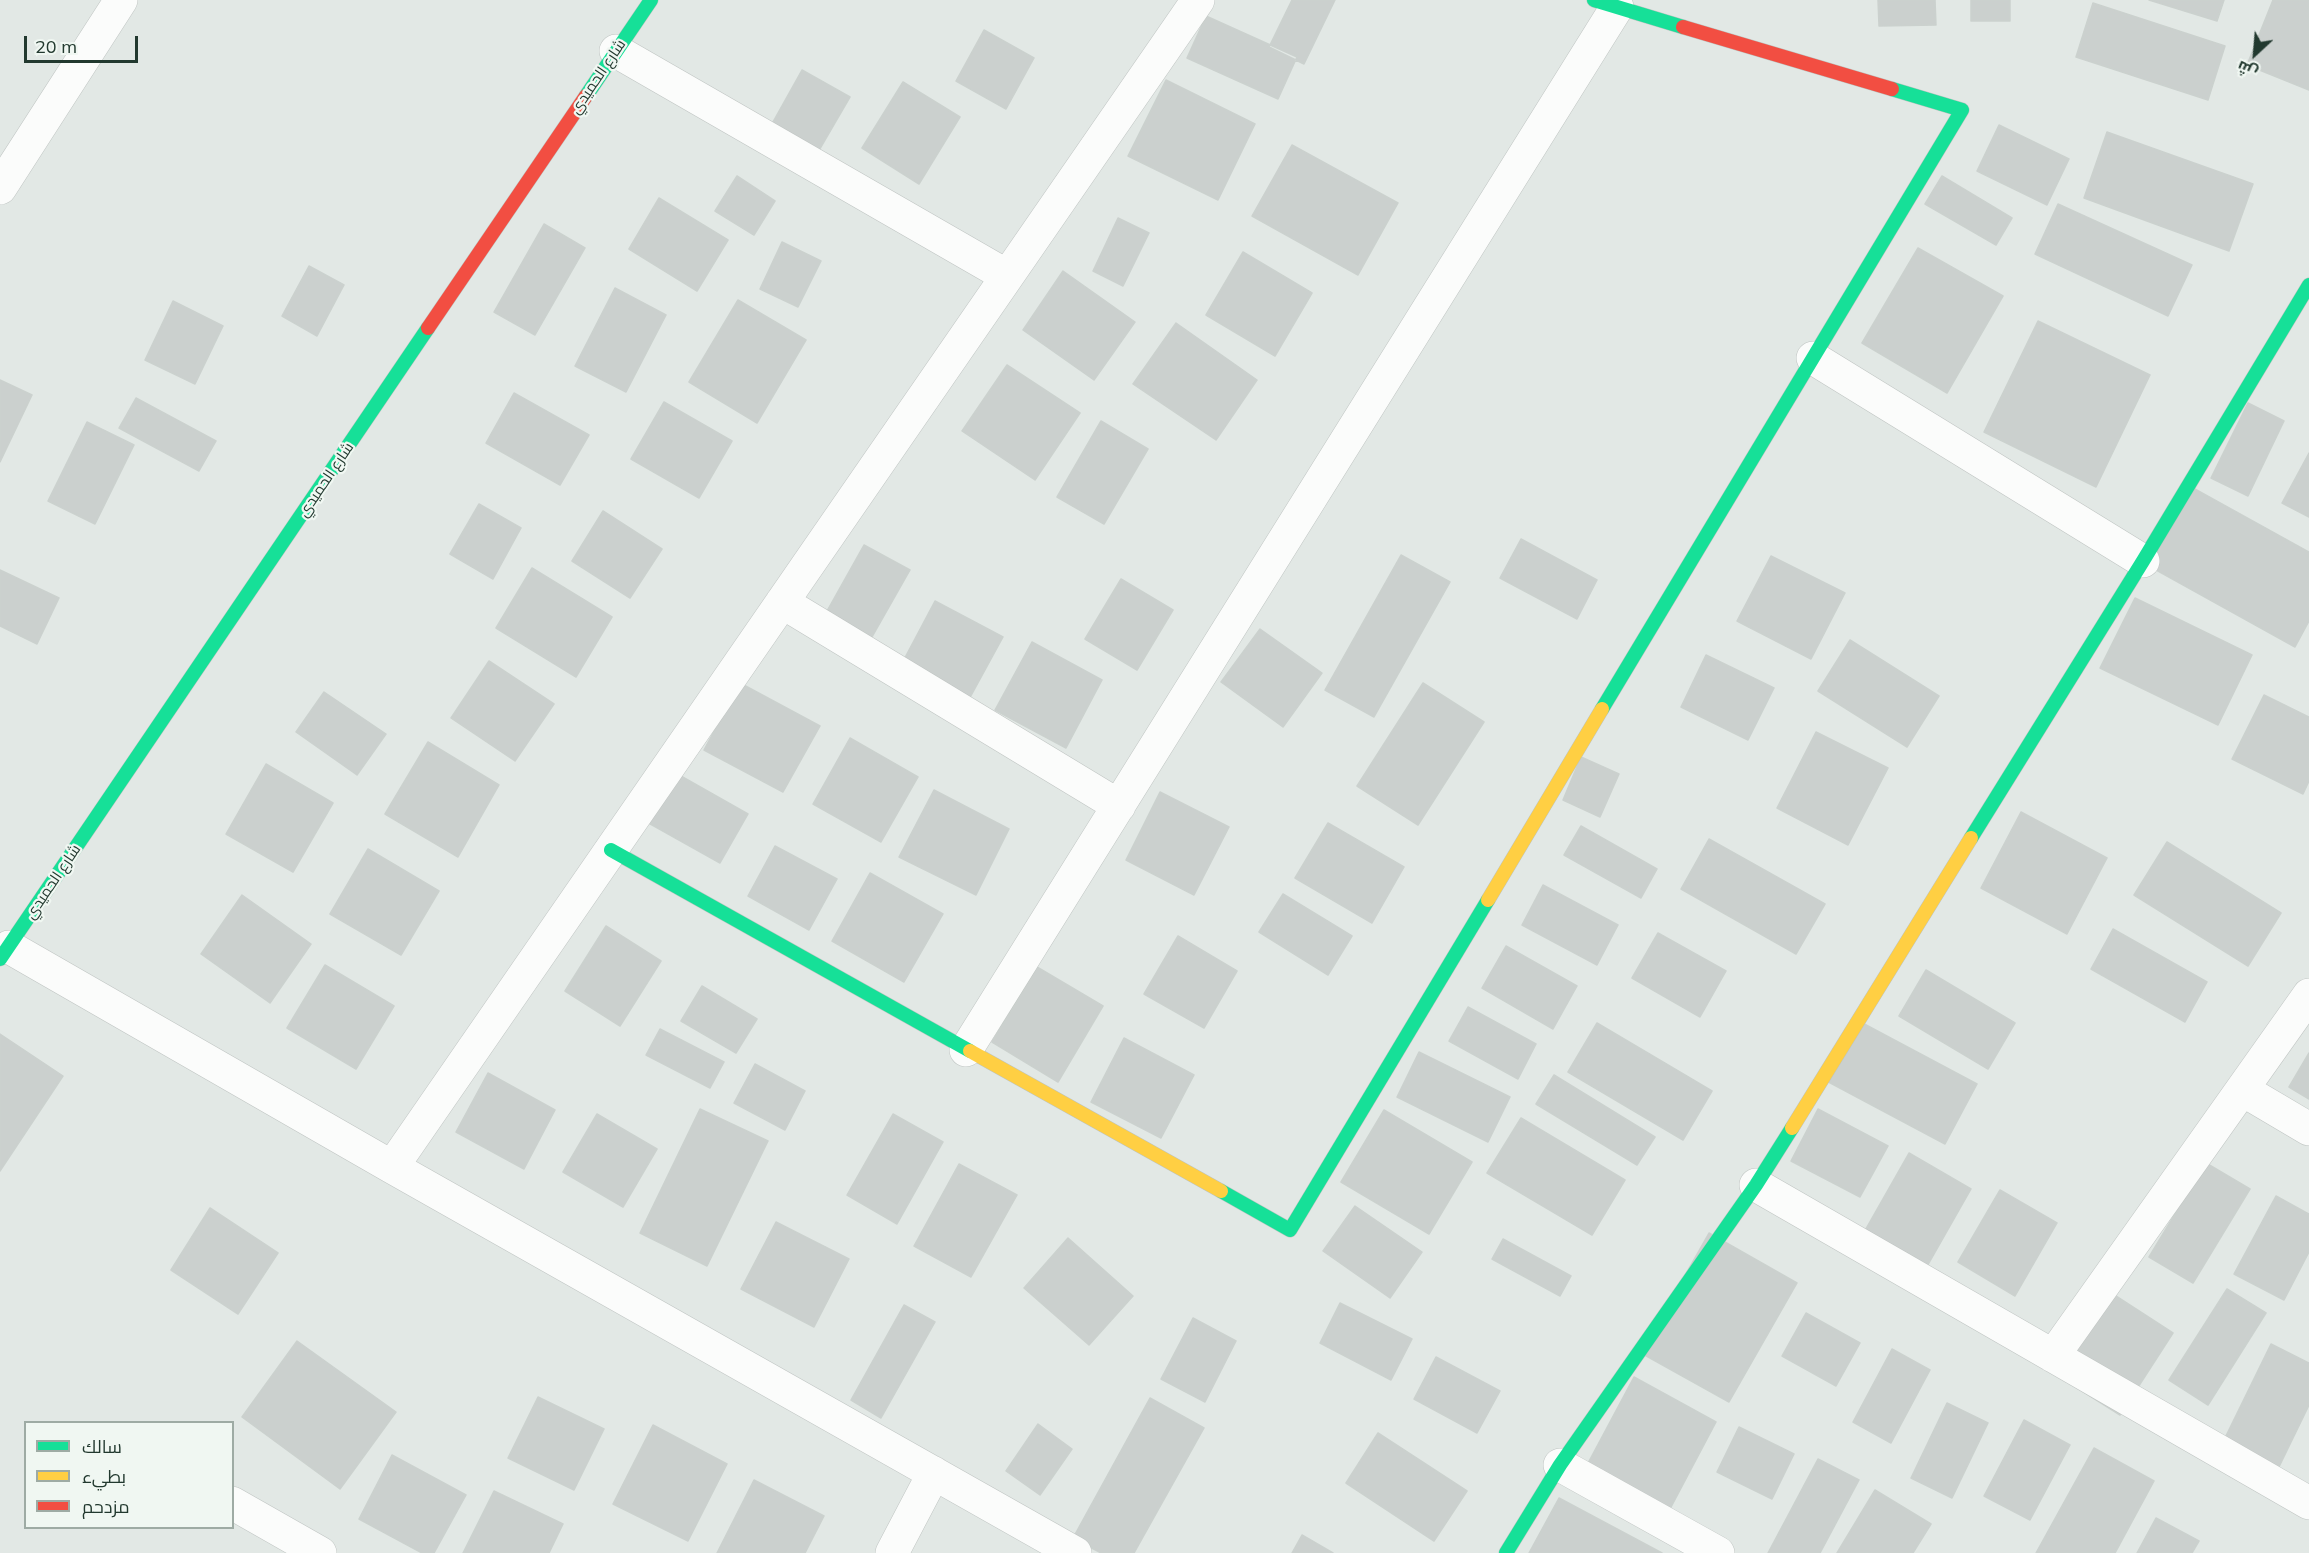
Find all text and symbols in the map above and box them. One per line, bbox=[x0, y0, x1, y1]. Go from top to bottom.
scale bar bbox=[27, 24, 141, 62]
north arrow bbox=[2225, 24, 2285, 84]
text: 20 m bbox=[35, 35, 77, 58]
street label: شارع الحميدي bbox=[566, 36, 630, 118]
text: ش bbox=[2233, 57, 2261, 84]
street label: شارع الحميدي bbox=[294, 439, 358, 521]
street label: شارع الحميدي bbox=[21, 841, 85, 923]
legend bbox=[24, 1421, 234, 1529]
text: سالك bbox=[82, 1435, 122, 1458]
text: بطيء bbox=[82, 1465, 126, 1488]
text: مزدحم bbox=[82, 1495, 130, 1518]

